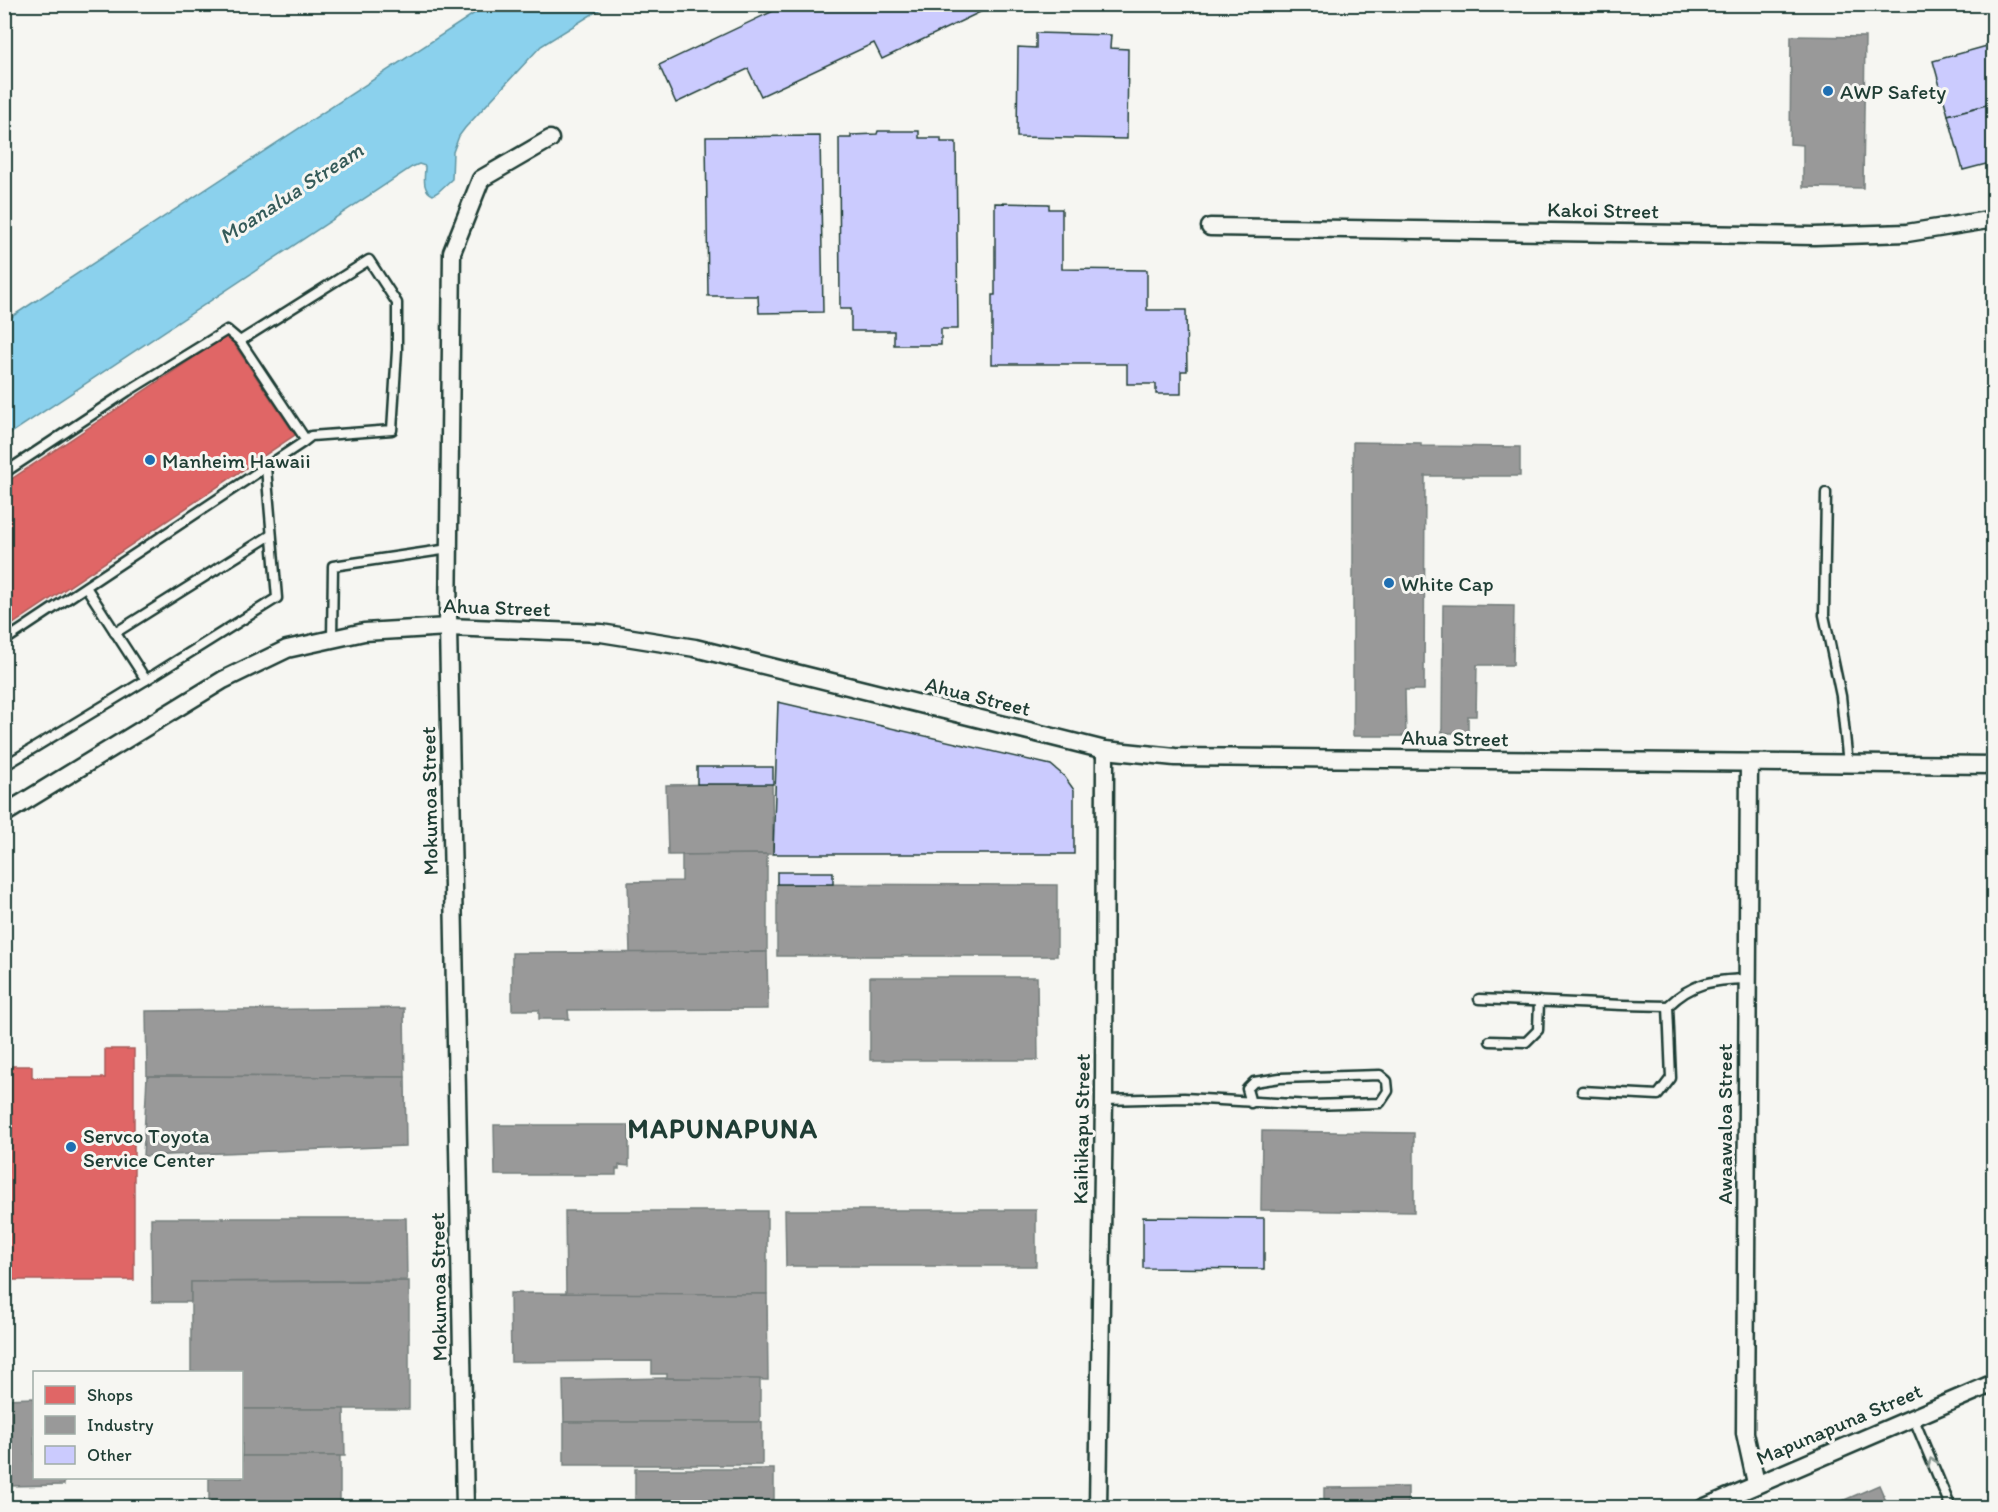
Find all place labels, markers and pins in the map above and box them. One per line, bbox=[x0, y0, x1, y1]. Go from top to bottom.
place label: AWP Safety bbox=[1840, 79, 1946, 104]
marker: AWP Safety bbox=[1821, 84, 1835, 98]
place label: Manheim Hawaii bbox=[162, 448, 311, 473]
marker: Manheim Hawaii bbox=[143, 453, 157, 467]
place label: White Cap bbox=[1401, 571, 1494, 596]
marker: White Cap bbox=[1382, 576, 1396, 590]
place label: Servco Toyota Service Center bbox=[83, 1123, 215, 1172]
marker: Servco Toyota Service Center bbox=[64, 1140, 78, 1154]

